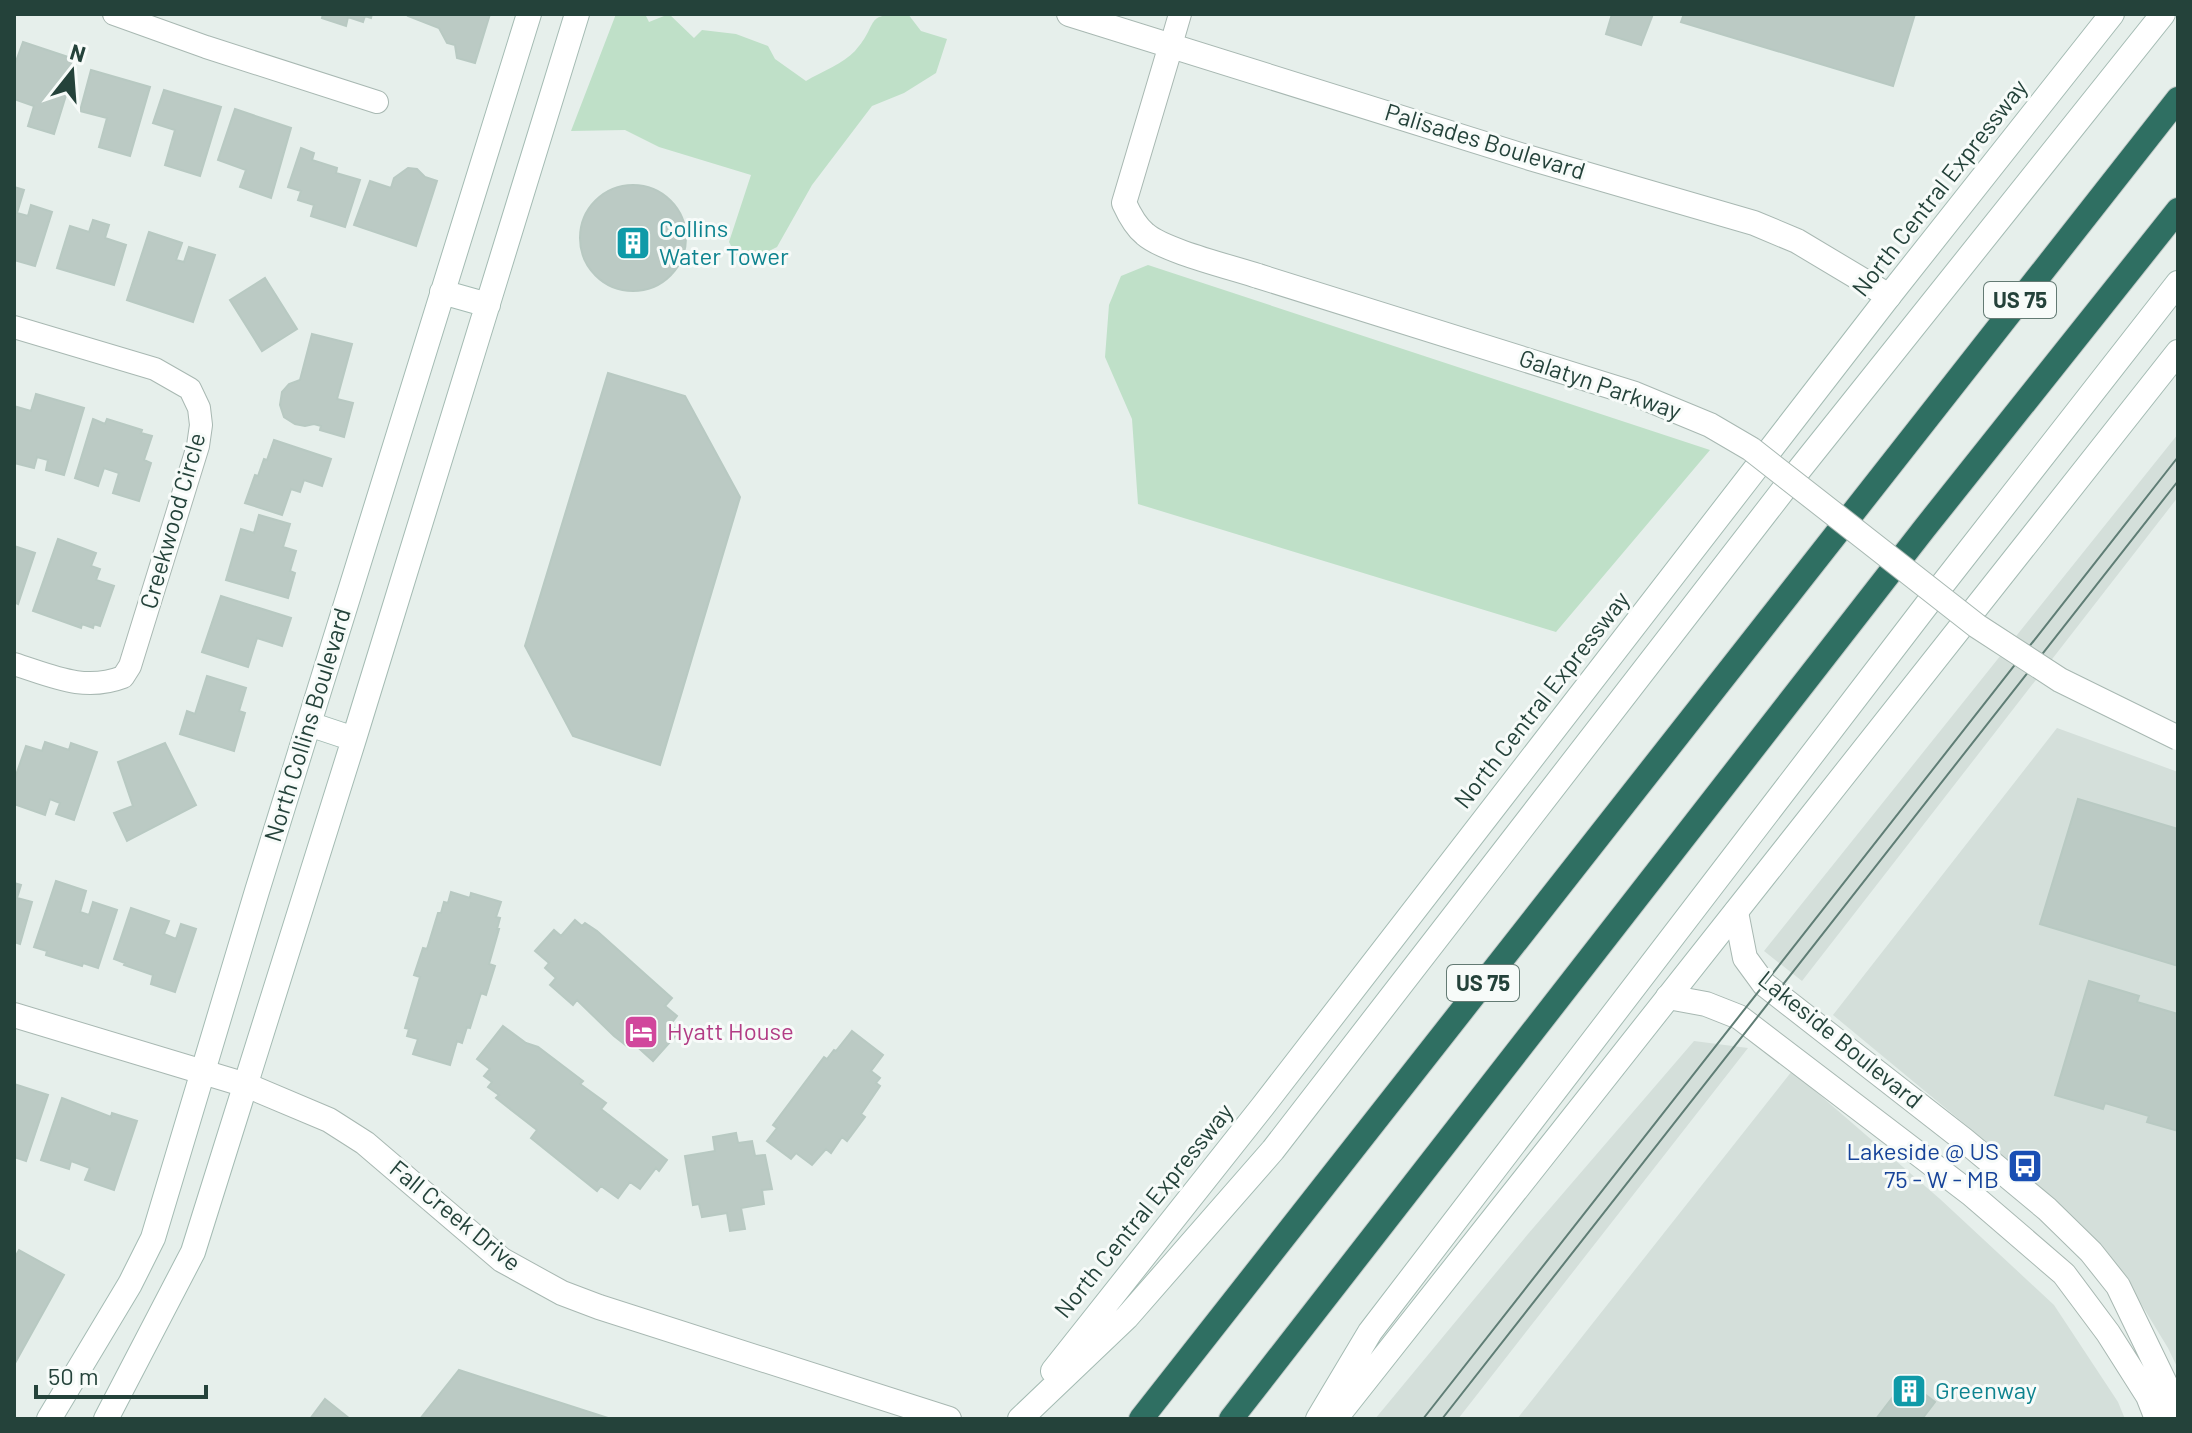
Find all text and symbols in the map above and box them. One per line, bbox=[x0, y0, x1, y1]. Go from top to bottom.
north arrow bbox=[32, 32, 112, 112]
text: N bbox=[67, 37, 89, 66]
street label: North Central Expressway bbox=[1845, 73, 2033, 301]
street label: Palisades Boulevard bbox=[1382, 96, 1589, 185]
place label: Collins Water Tower bbox=[659, 213, 789, 270]
building icon: Collins Water Tower bbox=[614, 224, 652, 262]
road number: US 75 bbox=[1984, 282, 2056, 318]
street label: Galatyn Parkway bbox=[1516, 342, 1685, 425]
street label: Creekwood Circle bbox=[133, 429, 211, 612]
street label: North Central Expressway bbox=[1447, 585, 1635, 813]
street label: North Collins Boulevard bbox=[257, 604, 356, 845]
street label: Lakeside Boulevard bbox=[1753, 964, 1929, 1114]
road number: US 75 bbox=[1447, 965, 1519, 1001]
hotel icon: Hyatt House bbox=[622, 1013, 660, 1051]
place label: Hyatt House bbox=[667, 1016, 794, 1045]
street label: North Central Expressway bbox=[1047, 1097, 1238, 1323]
place label: Lakeside @ US 75 - W - MB bbox=[1846, 1136, 1999, 1193]
bus stop icon: Lakeside @ US 75 - W - MB bbox=[2006, 1147, 2044, 1185]
street label: Fall Creek Drive bbox=[385, 1153, 527, 1276]
scale bar bbox=[36, 1349, 206, 1399]
text: 50 m bbox=[48, 1361, 99, 1390]
building icon: Greenway bbox=[1890, 1372, 1928, 1410]
place label: Greenway bbox=[1935, 1375, 2037, 1404]

